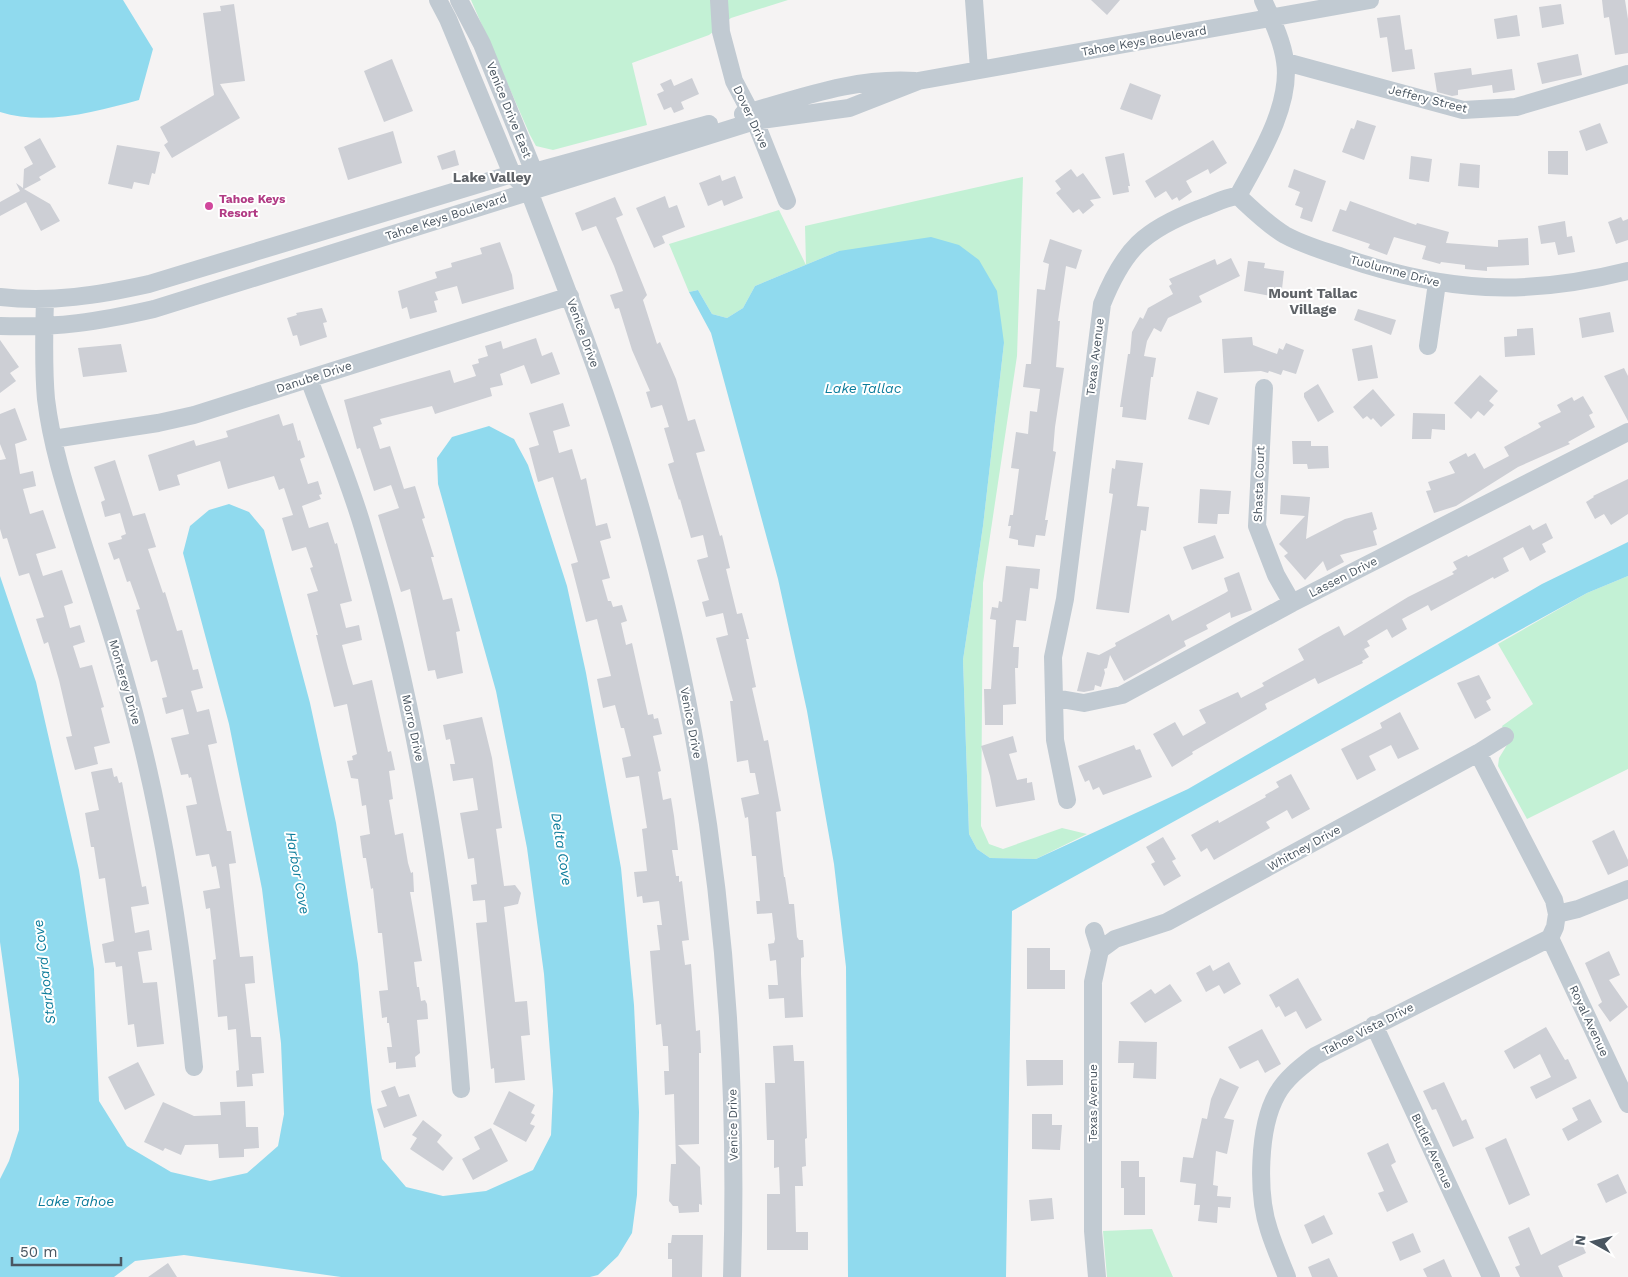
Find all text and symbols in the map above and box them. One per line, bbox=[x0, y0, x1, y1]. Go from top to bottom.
street label: Tahoe Keys Boulevard bbox=[1080, 23, 1208, 59]
street label: Venice Drive East bbox=[483, 60, 535, 160]
street label: Jeffery Street bbox=[1387, 82, 1469, 116]
street label: Dover Drive bbox=[730, 83, 772, 151]
district label: Lake Valley bbox=[453, 169, 531, 185]
street label: Tahoe Keys Boulevard bbox=[383, 191, 509, 243]
place label: Tahoe Keys Resort bbox=[219, 192, 286, 220]
marker: Tahoe Keys Resort bbox=[203, 200, 215, 212]
street label: Tuolumne Drive bbox=[1349, 252, 1441, 290]
district label: Mount Tallac Village bbox=[1268, 285, 1358, 317]
street label: Venice Drive bbox=[564, 297, 602, 369]
street label: Texas Avenue bbox=[1083, 317, 1107, 397]
street label: Danube Drive bbox=[274, 358, 354, 396]
water label: Lake Tallac bbox=[825, 380, 902, 396]
street label: Shasta Court bbox=[1251, 446, 1267, 522]
street label: Lassen Drive bbox=[1306, 554, 1380, 600]
street label: Monterey Drive bbox=[106, 638, 144, 726]
street label: Venice Drive bbox=[677, 686, 705, 760]
street label: Morro Drive bbox=[399, 693, 427, 763]
water label: Delta Cove bbox=[548, 811, 576, 887]
street label: Whitney Drive bbox=[1265, 822, 1343, 874]
water label: Harbor Cove bbox=[283, 831, 313, 915]
water label: Starboard Cove bbox=[30, 919, 58, 1025]
street label: Royal Avenue bbox=[1566, 983, 1612, 1059]
street label: Tahoe Vista Drive bbox=[1320, 1000, 1416, 1058]
street label: Texas Avenue bbox=[1086, 1064, 1100, 1142]
street label: Venice Drive bbox=[725, 1089, 741, 1161]
street label: Butler Avenue bbox=[1408, 1111, 1456, 1191]
water label: Lake Tahoe bbox=[38, 1193, 114, 1209]
north arrow bbox=[1568, 1217, 1618, 1267]
scale bar bbox=[12, 1234, 121, 1266]
text: N bbox=[1571, 1234, 1589, 1246]
text: 50 m bbox=[20, 1243, 57, 1261]

